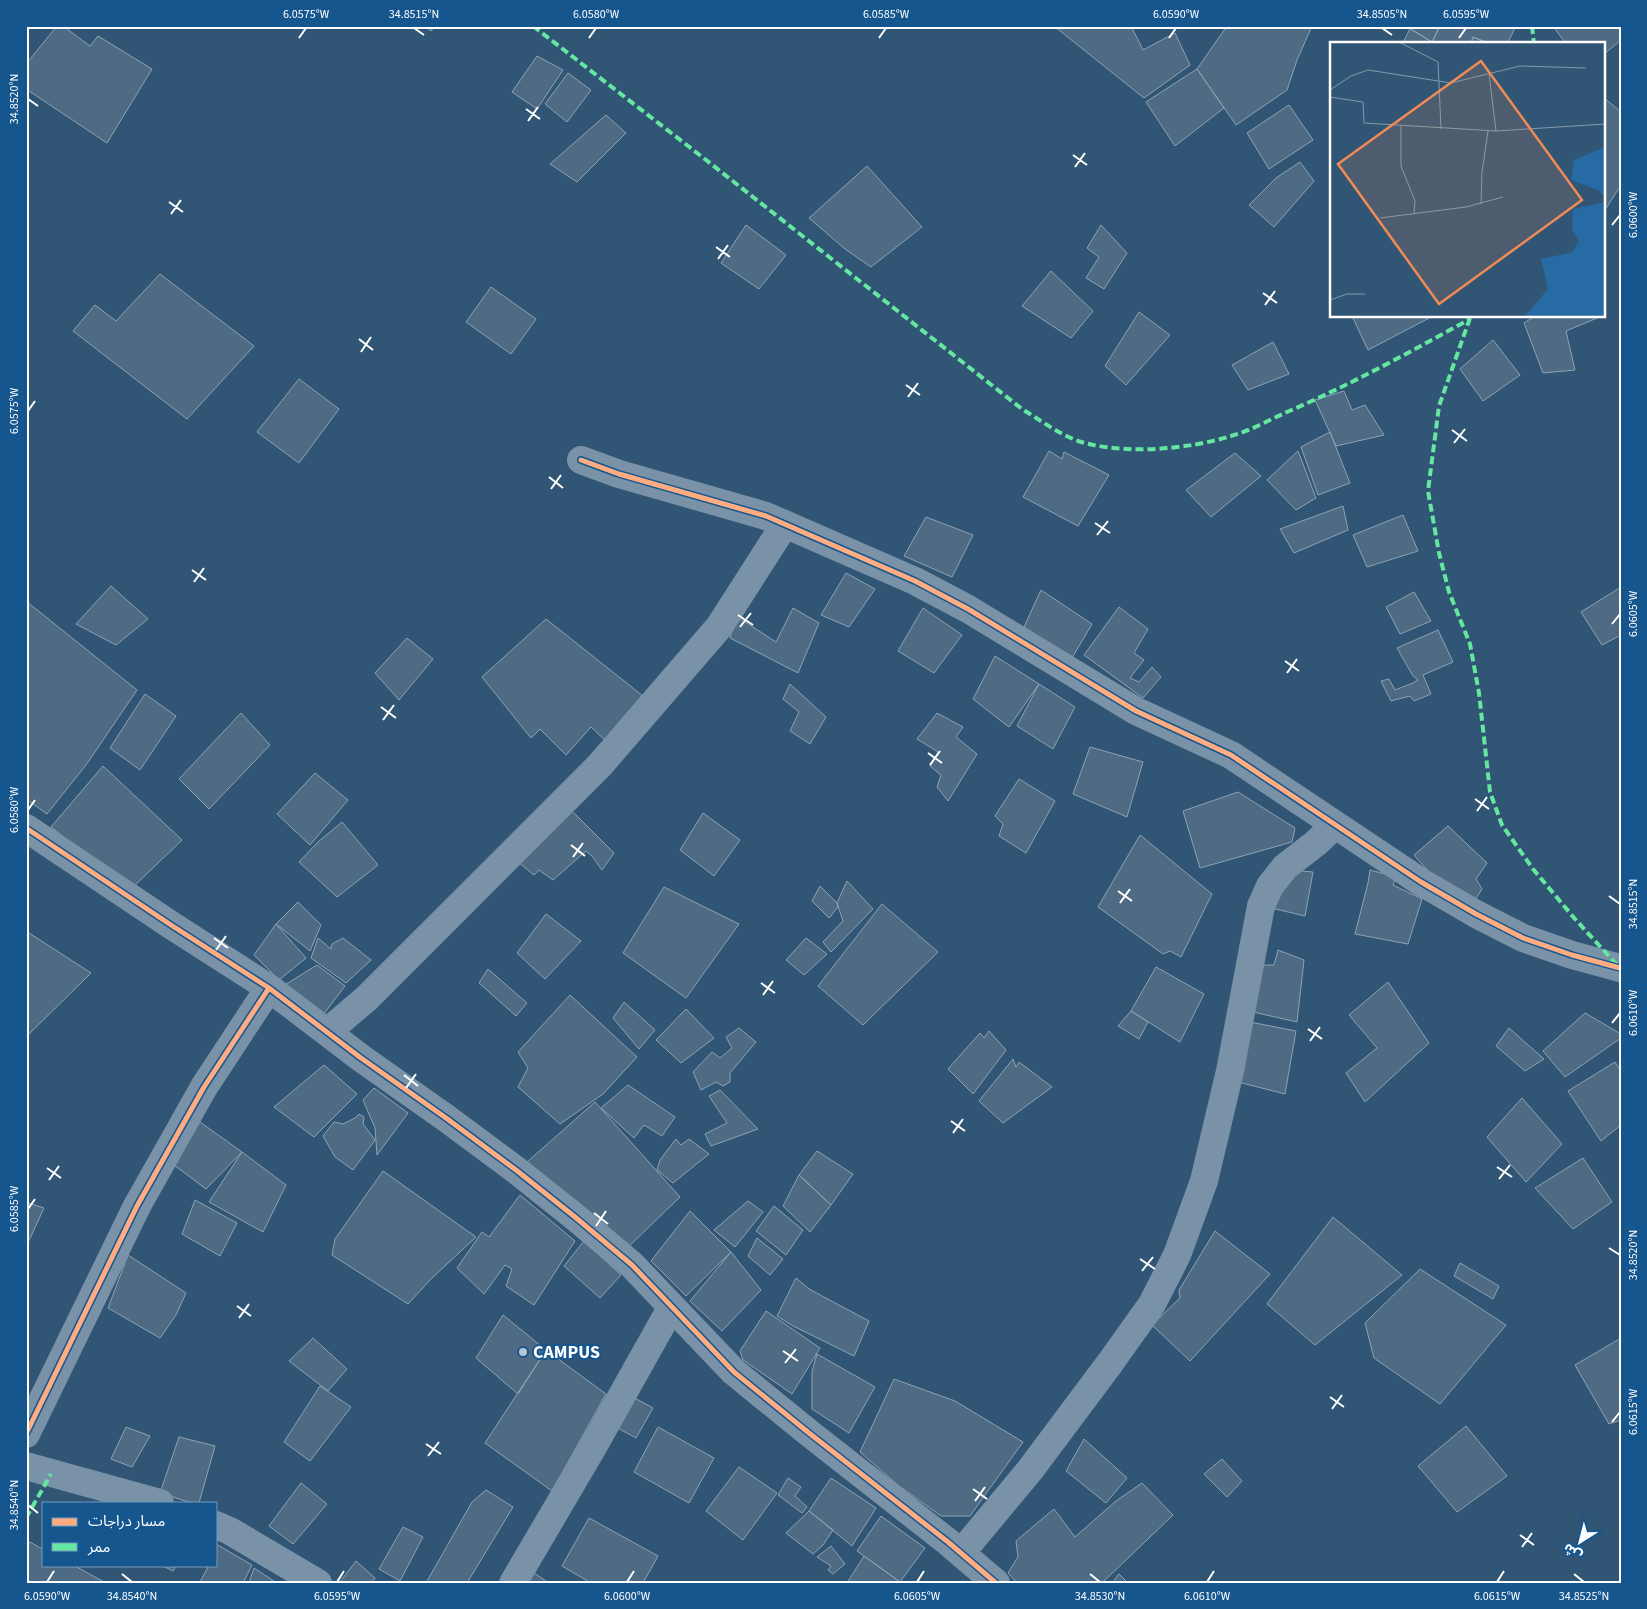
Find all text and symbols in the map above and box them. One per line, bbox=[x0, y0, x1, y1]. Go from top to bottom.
text: 6.0575°W bbox=[283, 6, 330, 23]
text: 34.8515°N bbox=[389, 6, 439, 23]
text: 6.0580°W bbox=[573, 6, 620, 23]
text: 6.0585°W bbox=[863, 6, 910, 23]
text: 6.0590°W bbox=[1153, 6, 1200, 23]
text: 34.8505°N bbox=[1357, 6, 1407, 23]
text: 6.0595°W bbox=[1443, 6, 1490, 23]
inset map bbox=[1330, 42, 1604, 318]
text: 34.8520°N bbox=[6, 74, 23, 124]
text: 6.0600°W bbox=[1625, 191, 1642, 238]
text: 6.0575°W bbox=[6, 387, 23, 434]
text: 6.0605°W bbox=[1625, 590, 1642, 637]
text: 6.0580°W bbox=[6, 786, 23, 833]
text: 34.8515°N bbox=[1625, 879, 1642, 929]
text: 6.0610°W bbox=[1625, 989, 1642, 1036]
text: 6.0585°W bbox=[6, 1185, 23, 1232]
text: 34.8520°N bbox=[1625, 1230, 1642, 1280]
place label: CAMPUS bbox=[533, 1340, 600, 1365]
marker: CAMPUS bbox=[517, 1346, 529, 1358]
text: 6.0615°W bbox=[1625, 1388, 1642, 1435]
text: 34.8540°N bbox=[6, 1480, 23, 1530]
legend bbox=[42, 1502, 218, 1566]
text: مسار دراجات bbox=[88, 1511, 165, 1532]
north arrow bbox=[1554, 1516, 1604, 1566]
text: ممر bbox=[87, 1537, 111, 1558]
text: ش bbox=[1559, 1538, 1587, 1565]
text: 6.0590°W bbox=[24, 1588, 71, 1605]
text: 34.8540°N bbox=[107, 1588, 157, 1605]
text: 6.0595°W bbox=[314, 1588, 361, 1605]
text: 6.0600°W bbox=[604, 1588, 651, 1605]
text: 6.0605°W bbox=[894, 1588, 941, 1605]
text: 34.8530°N bbox=[1075, 1588, 1125, 1605]
text: 6.0610°W bbox=[1184, 1588, 1231, 1605]
text: 6.0615°W bbox=[1474, 1588, 1521, 1605]
text: 34.8525°N bbox=[1559, 1588, 1609, 1605]

